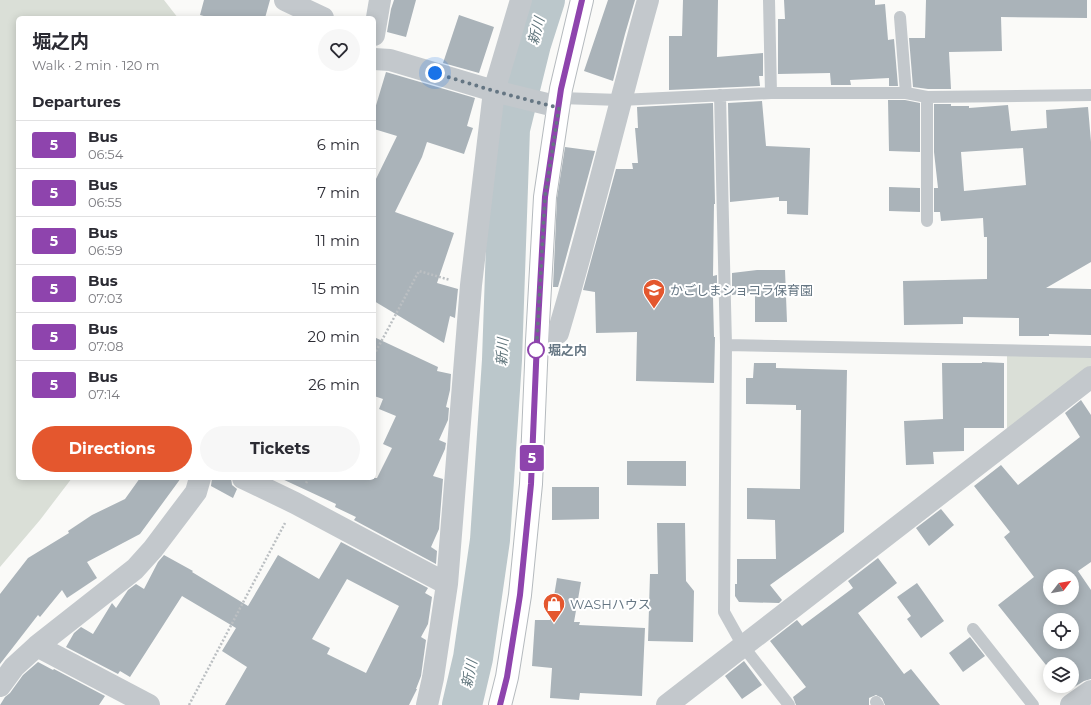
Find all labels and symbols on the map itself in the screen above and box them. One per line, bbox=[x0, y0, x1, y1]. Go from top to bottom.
water label: 新川 bbox=[524, 13, 549, 47]
your location bbox=[425, 63, 445, 83]
school or university icon: かごしまショコラ保育園 bbox=[641, 277, 667, 310]
place label: かごしまショコラ保育園 bbox=[670, 282, 813, 298]
water label: 新川 bbox=[492, 336, 512, 366]
marker: 堀之内 bbox=[527, 341, 545, 359]
place label: 堀之内 bbox=[548, 342, 587, 358]
line badge: 5 bbox=[519, 445, 545, 471]
north arrow bbox=[1043, 569, 1079, 605]
shop icon: WASHハウス bbox=[541, 591, 567, 624]
place label: WASHハウス bbox=[570, 596, 651, 612]
water label: 新川 bbox=[457, 656, 481, 690]

